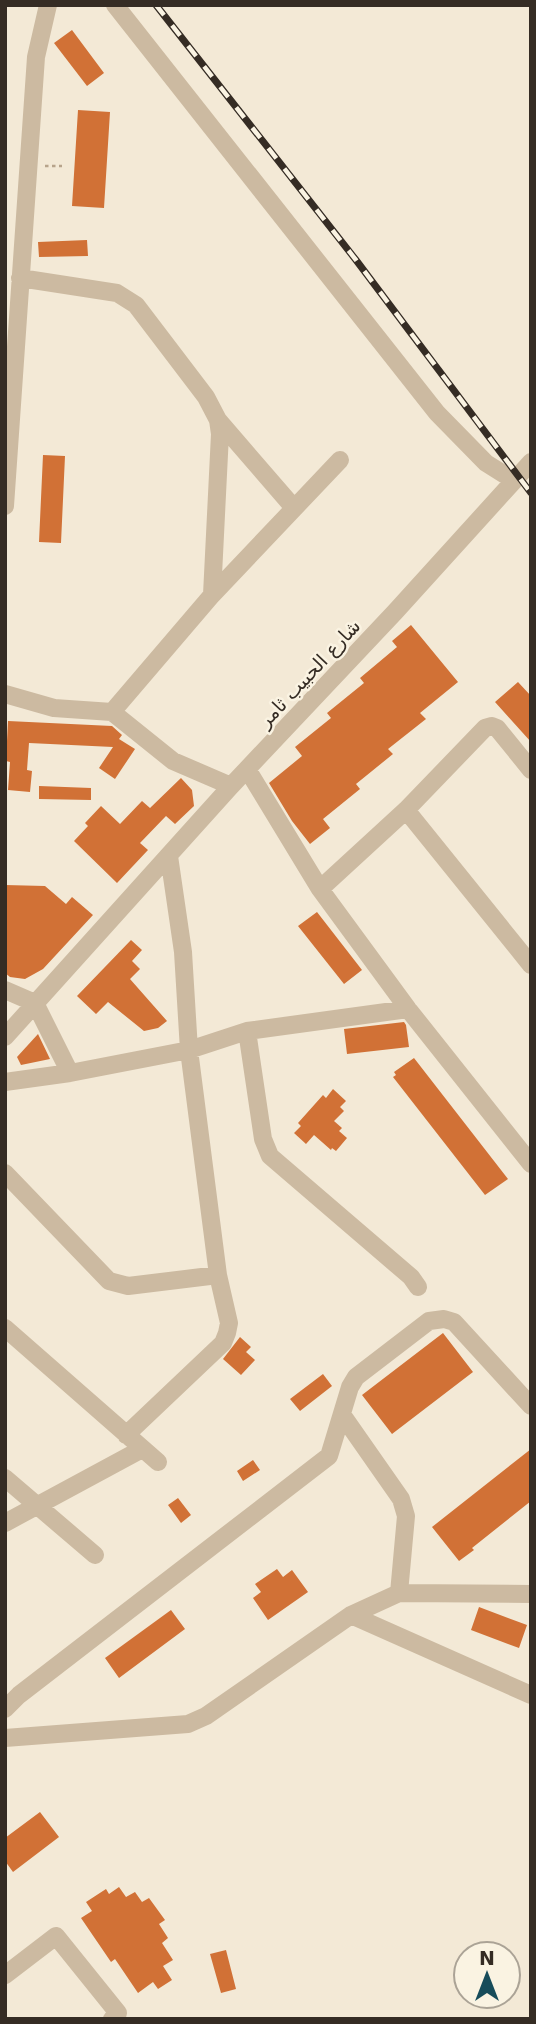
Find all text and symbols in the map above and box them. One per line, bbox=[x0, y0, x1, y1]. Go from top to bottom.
street label: شارع الحبيب ثامر bbox=[253, 614, 365, 733]
north arrow bbox=[452, 1940, 522, 2010]
text: N bbox=[479, 1947, 495, 1969]

